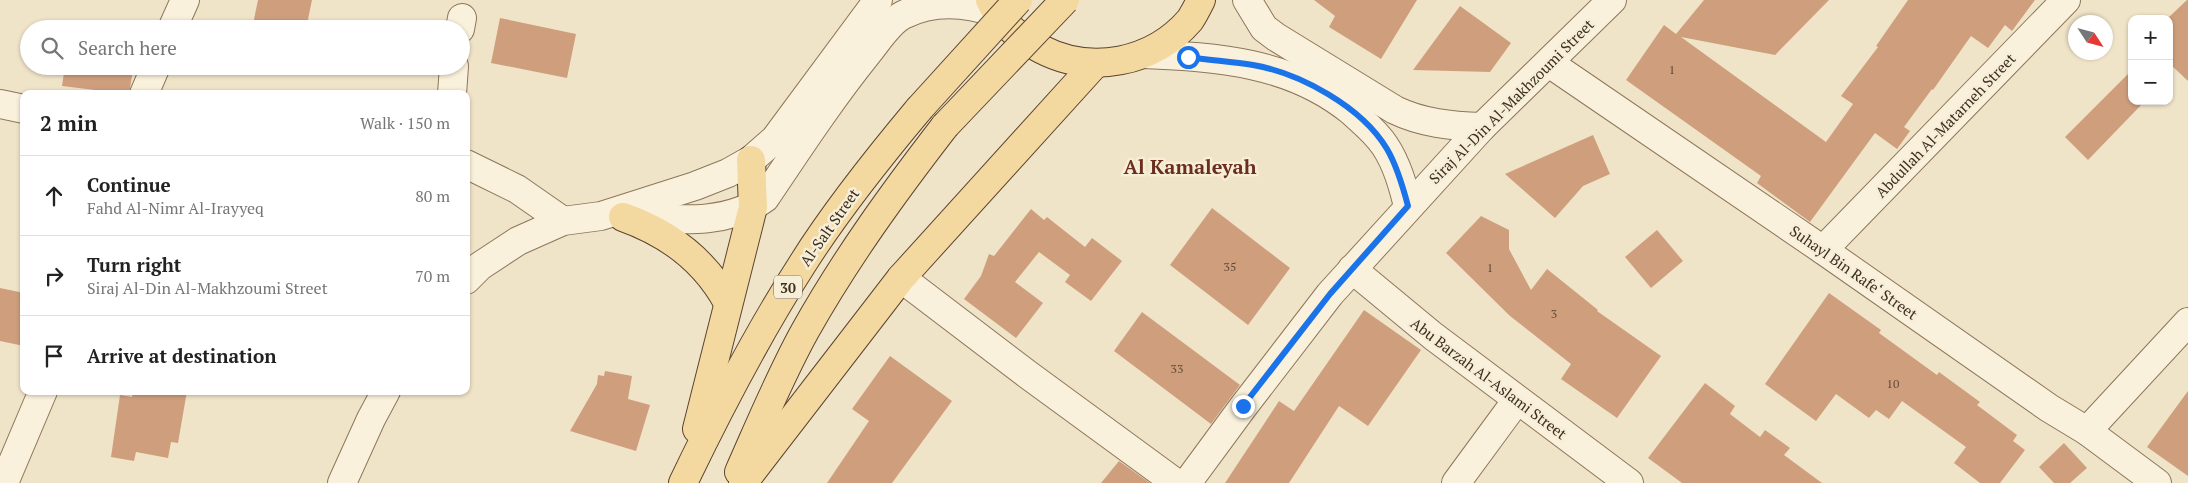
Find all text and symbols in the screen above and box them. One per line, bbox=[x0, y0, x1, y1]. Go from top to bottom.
street label: Siraj Al-Din Al-Makhzoumi Street bbox=[1424, 14, 1598, 188]
north arrow bbox=[2068, 15, 2113, 60]
map controls bbox=[2128, 15, 2173, 105]
button: + bbox=[2128, 15, 2173, 60]
search box bbox=[20, 20, 470, 75]
icon: search bbox=[38, 34, 66, 62]
text: Search here bbox=[78, 35, 177, 60]
route start bbox=[1177, 46, 1200, 69]
street label: Abdullah Al-Matarneh Street bbox=[1871, 48, 2020, 202]
button: − bbox=[2128, 60, 2173, 105]
house number: 1 bbox=[1669, 62, 1675, 77]
text: 2 min bbox=[40, 109, 97, 137]
text: Walk · 150 m bbox=[360, 112, 450, 134]
district label: Al Kamaleyah bbox=[1123, 153, 1257, 180]
text: Continue bbox=[87, 172, 171, 197]
icon: ahead bbox=[40, 182, 68, 210]
street label: Al-Salt Street bbox=[795, 184, 863, 270]
text: 80 m bbox=[415, 185, 450, 207]
text: Fahd Al-Nimr Al-Irayyeq bbox=[87, 197, 264, 219]
street label: Suhayl Bin Rafe‘ Street bbox=[1786, 220, 1922, 324]
text: Turn right bbox=[87, 252, 181, 277]
house number: 35 bbox=[1224, 259, 1236, 274]
house number: 1 bbox=[1487, 260, 1493, 275]
icon: right bbox=[40, 262, 68, 290]
text: 70 m bbox=[415, 265, 450, 287]
road number: 30 bbox=[774, 276, 802, 298]
text: Siraj Al-Din Al-Makhzoumi Street bbox=[87, 277, 328, 299]
house number: 3 bbox=[1551, 306, 1557, 321]
street label: Abu Barzah Al-Aslami Street bbox=[1407, 313, 1572, 444]
icon: arrive bbox=[40, 342, 68, 370]
text: Arrive at destination bbox=[87, 343, 276, 368]
house number: 33 bbox=[1171, 361, 1183, 376]
house number: 10 bbox=[1887, 376, 1899, 391]
route end bbox=[1232, 395, 1255, 418]

